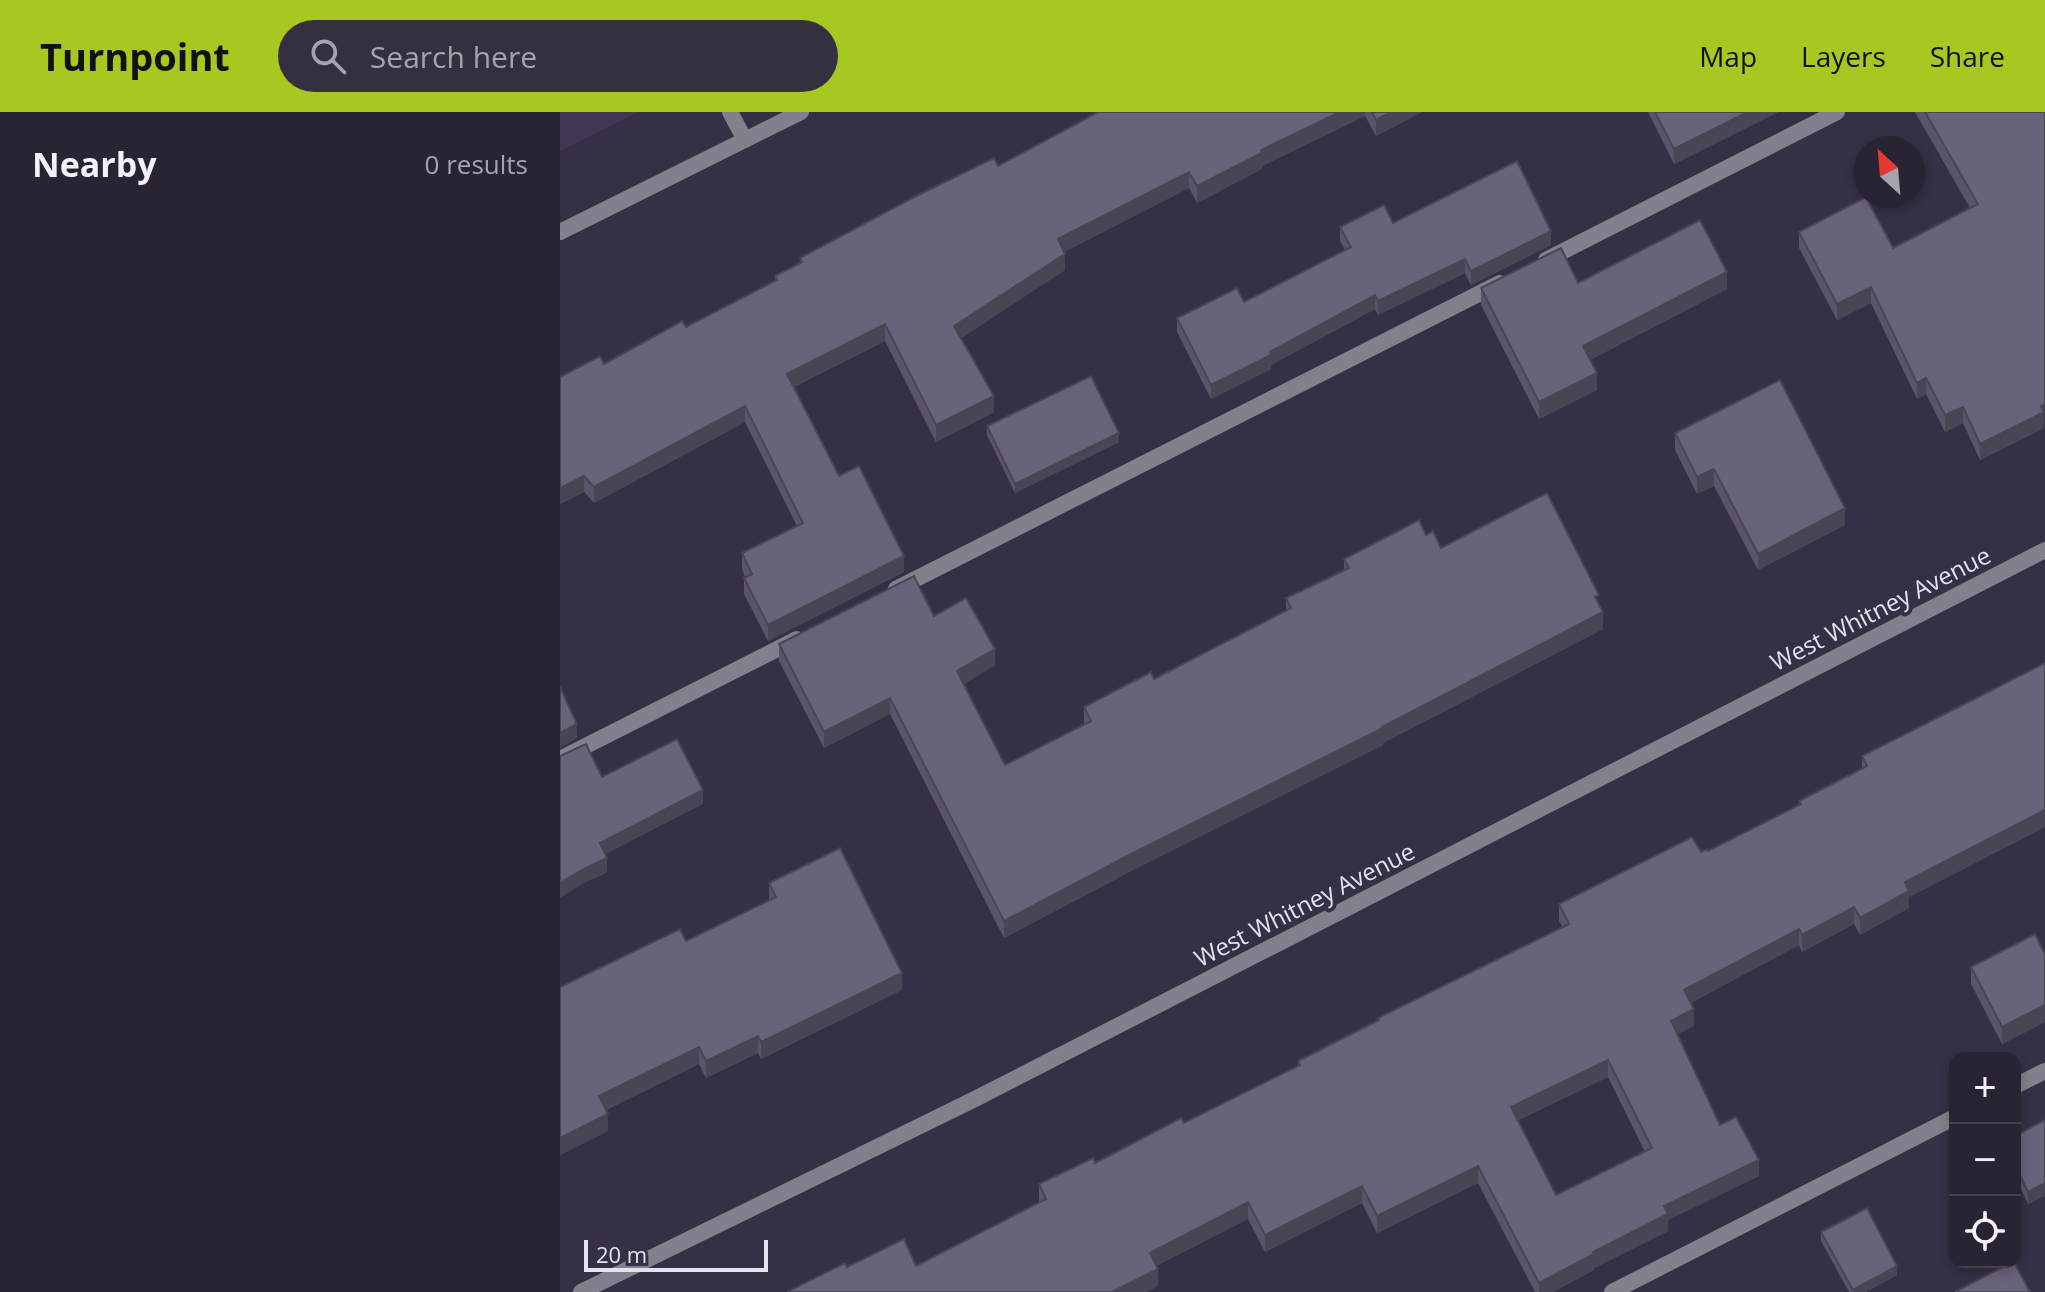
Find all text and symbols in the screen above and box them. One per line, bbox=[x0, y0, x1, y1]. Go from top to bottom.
search box bbox=[278, 20, 838, 92]
text: Turnpoint bbox=[40, 30, 230, 82]
icon: search bbox=[306, 34, 350, 78]
text: Search here bbox=[370, 36, 537, 77]
text: Map bbox=[1699, 37, 1757, 75]
text: Layers bbox=[1801, 37, 1886, 75]
text: Share bbox=[1930, 37, 2005, 75]
north arrow bbox=[1853, 136, 1925, 208]
text: Nearby bbox=[32, 141, 157, 187]
text: 0 results bbox=[425, 146, 528, 182]
street label: West Whitney Avenue bbox=[1764, 538, 1996, 678]
street label: West Whitney Avenue bbox=[1188, 834, 1420, 974]
map controls bbox=[1949, 1052, 2021, 1268]
button: + bbox=[1949, 1052, 2021, 1124]
button: − bbox=[1949, 1124, 2021, 1196]
button: locate bbox=[1949, 1196, 2021, 1268]
scale bar bbox=[584, 1236, 768, 1272]
text: 20 m bbox=[596, 1239, 647, 1269]

